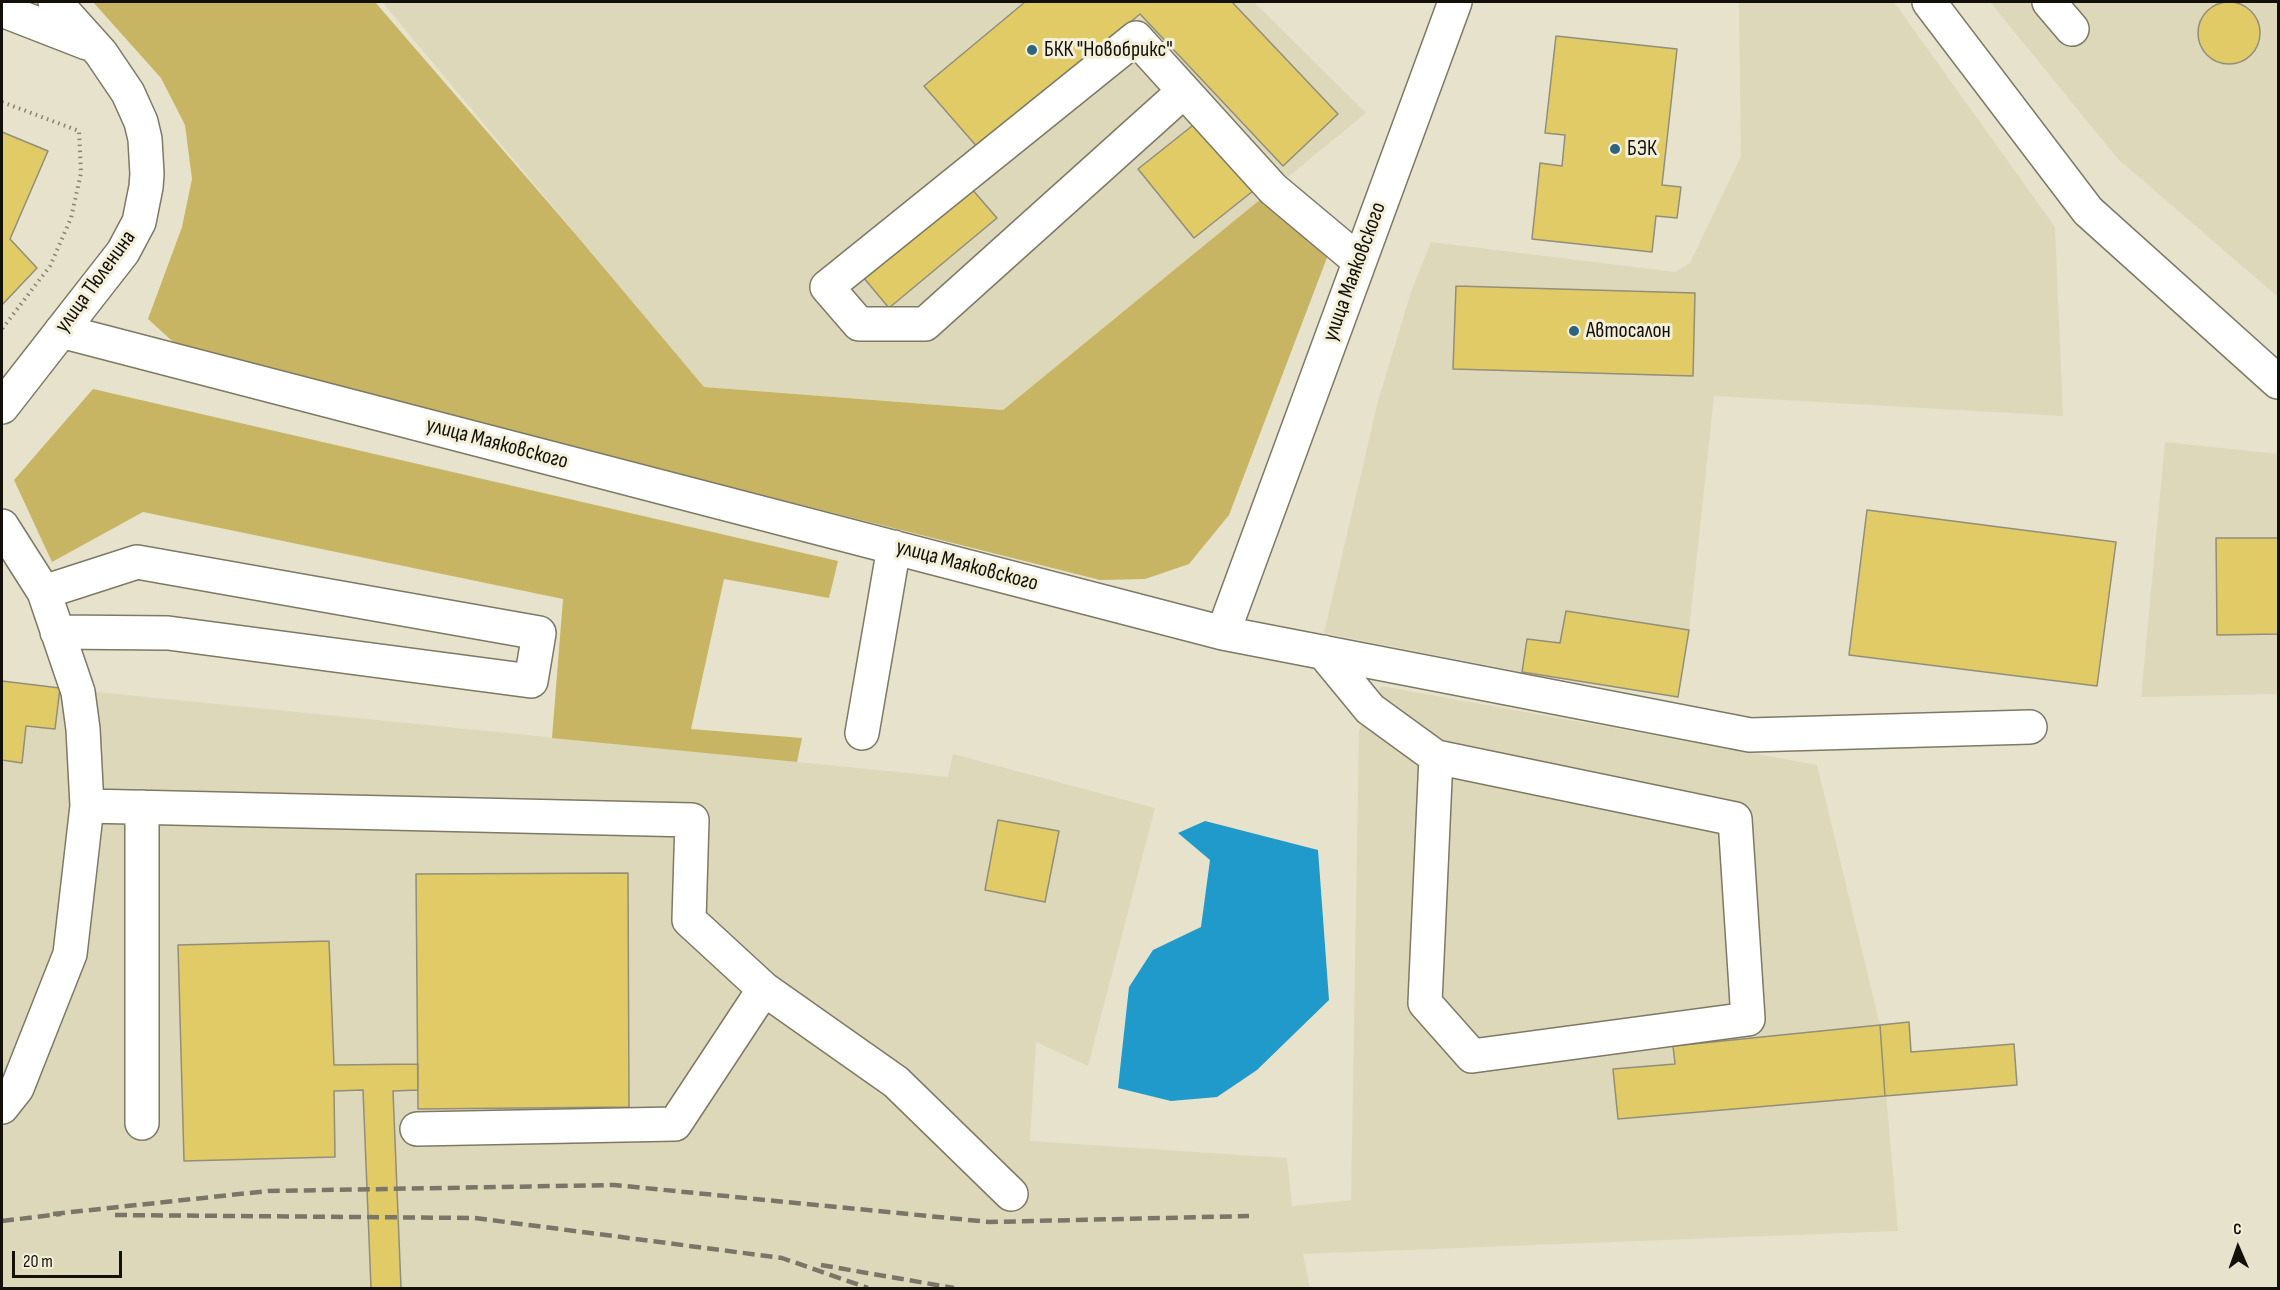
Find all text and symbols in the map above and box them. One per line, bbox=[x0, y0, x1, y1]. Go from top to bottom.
place label: БКК "Новобрикс" bbox=[1044, 37, 1173, 63]
marker: БКК "Новобрикс" bbox=[1025, 43, 1039, 57]
place label: БЭК bbox=[1627, 136, 1657, 162]
marker: БЭК bbox=[1608, 142, 1622, 156]
street label: улица Маяковского bbox=[1318, 199, 1392, 345]
street label: улица Тюленина bbox=[50, 226, 142, 338]
place label: Автосалон bbox=[1586, 318, 1671, 344]
marker: Автосалон bbox=[1567, 324, 1581, 338]
street label: улица Маяковского bbox=[423, 412, 571, 476]
street label: улица Маяковского bbox=[893, 534, 1041, 598]
north arrow bbox=[2208, 1218, 2268, 1278]
text: С bbox=[2233, 1220, 2242, 1239]
scale bar bbox=[15, 1239, 124, 1277]
text: 20 m bbox=[23, 1251, 53, 1272]

